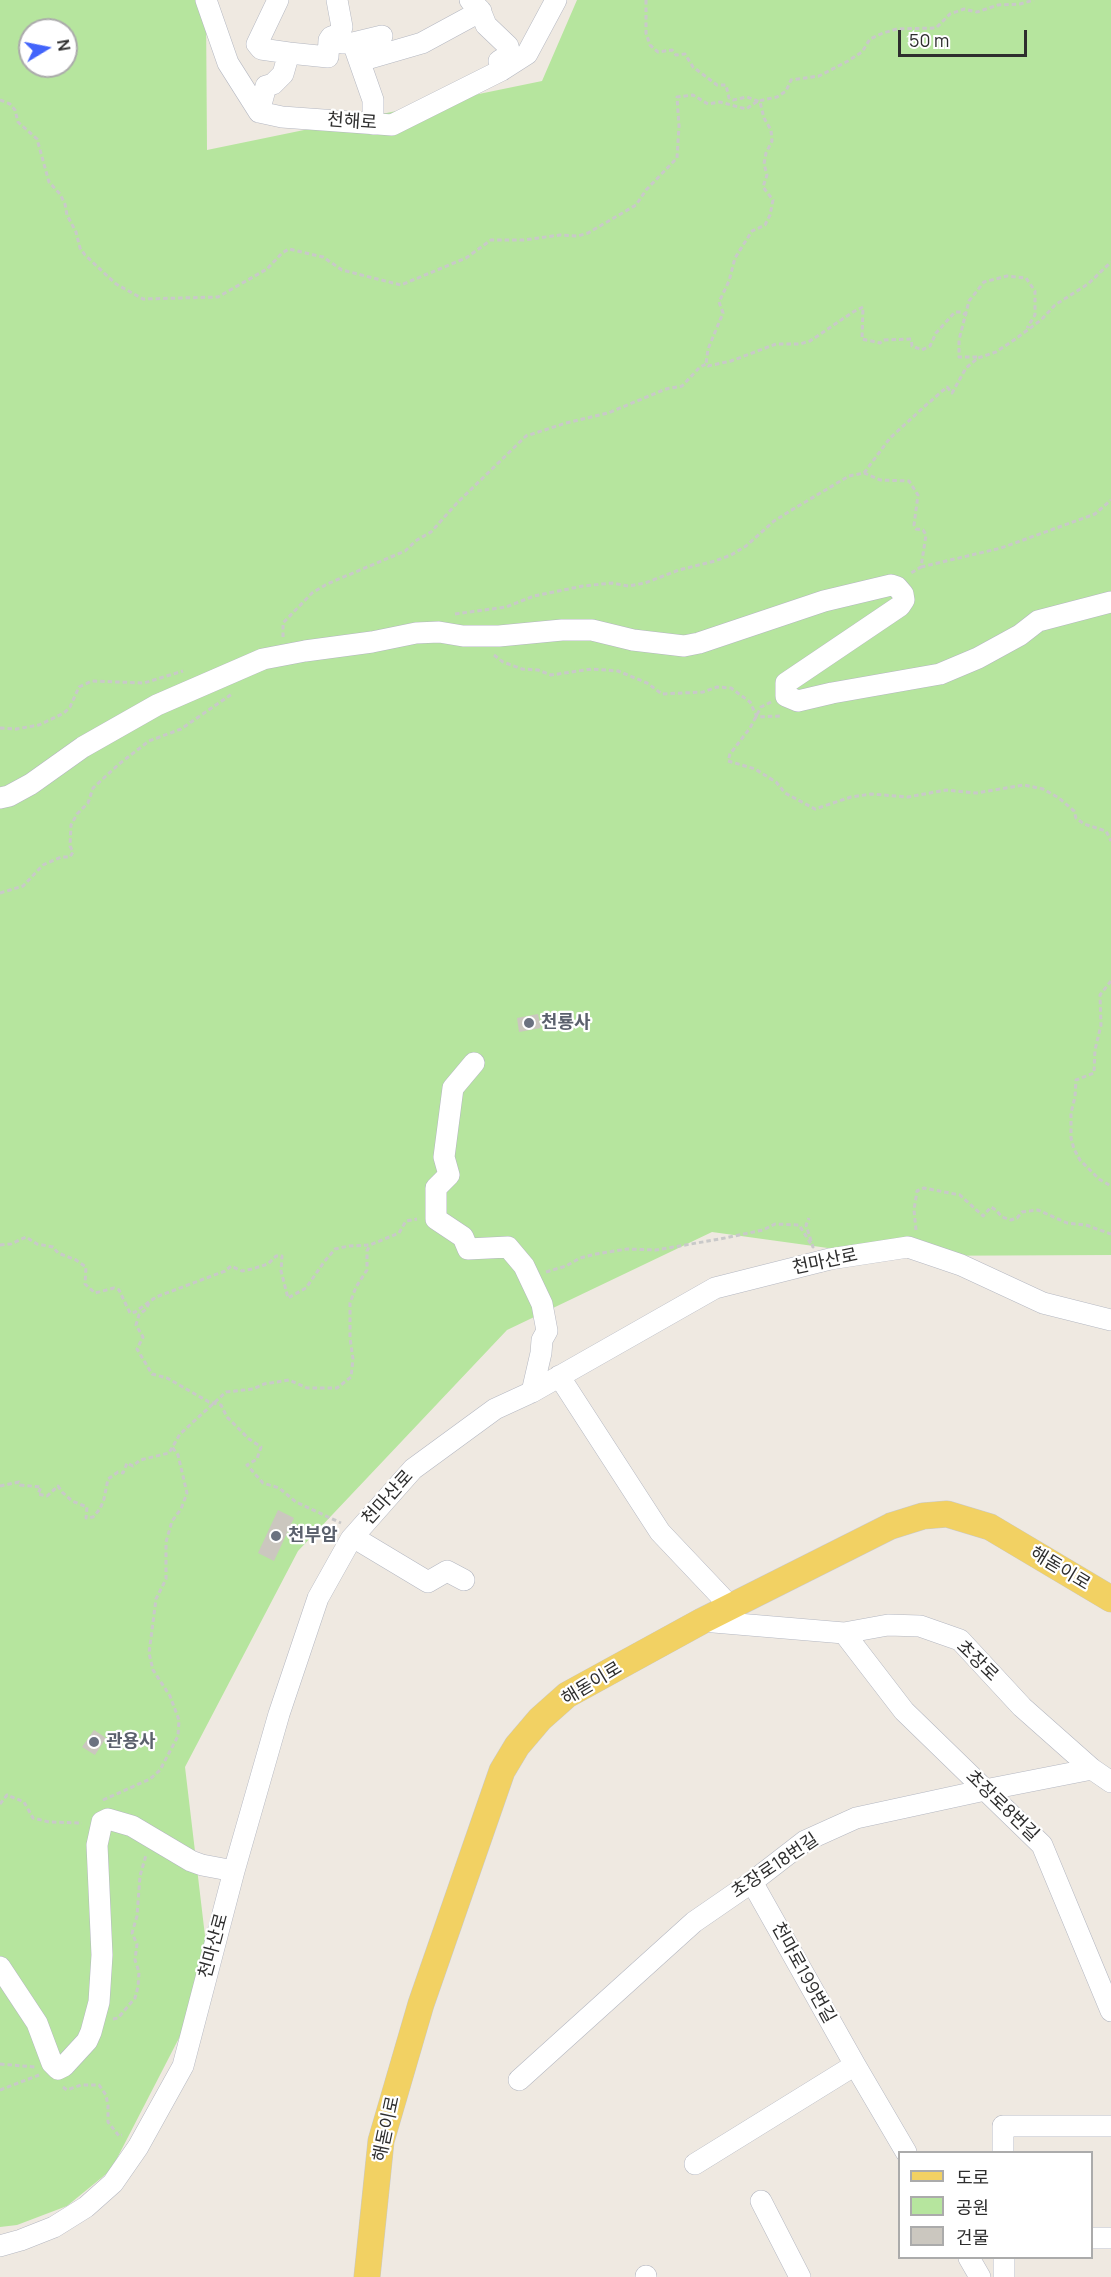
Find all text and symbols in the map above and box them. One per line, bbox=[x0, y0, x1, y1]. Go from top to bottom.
north arrow bbox=[18, 18, 78, 78]
scale bar bbox=[901, 18, 1030, 56]
text: 50 m bbox=[909, 28, 949, 52]
text: N bbox=[52, 38, 76, 53]
street label: 천해로 bbox=[326, 109, 378, 135]
place label: 천룡사 bbox=[541, 1012, 591, 1034]
marker: 천룡사 bbox=[522, 1016, 536, 1030]
street label: 천마산로 bbox=[790, 1245, 860, 1279]
street label: 천마산로 bbox=[358, 1466, 418, 1530]
place label: 천부암 bbox=[288, 1525, 338, 1547]
marker: 천부암 bbox=[269, 1529, 283, 1543]
street label: 해돋이로 bbox=[1026, 1543, 1094, 1595]
street label: 초장로 bbox=[952, 1636, 1002, 1686]
street label: 해돋이로 bbox=[558, 1658, 626, 1710]
place label: 관용사 bbox=[106, 1731, 156, 1753]
marker: 관용사 bbox=[87, 1735, 101, 1749]
street label: 초장로8번길 bbox=[961, 1766, 1043, 1846]
street label: 초장로18번길 bbox=[727, 1829, 823, 1903]
street label: 천마산로 bbox=[195, 1911, 233, 1981]
street label: 천마로199번길 bbox=[766, 1919, 840, 2027]
street label: 해돋이로 bbox=[370, 2094, 404, 2164]
legend bbox=[898, 2151, 1093, 2259]
text: 도로 bbox=[956, 2165, 989, 2189]
text: 공원 bbox=[956, 2195, 989, 2219]
text: 건물 bbox=[956, 2225, 989, 2249]

